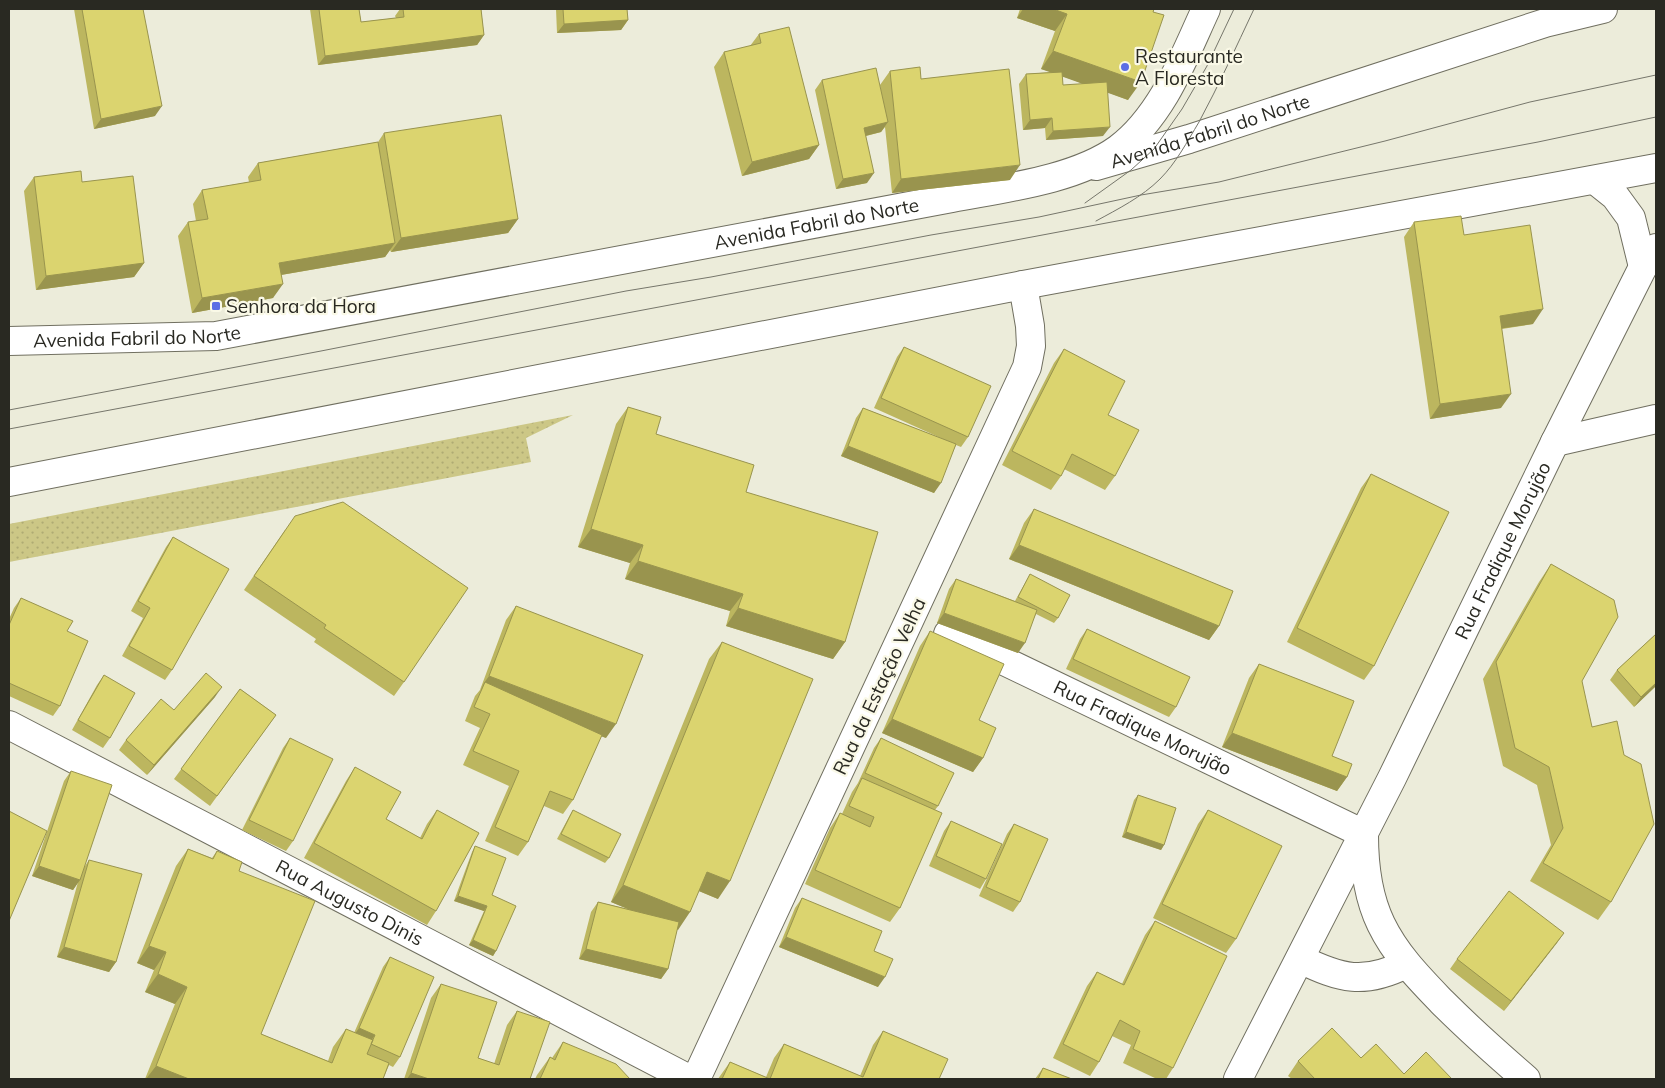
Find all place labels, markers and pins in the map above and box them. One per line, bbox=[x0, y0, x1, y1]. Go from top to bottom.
place label: Restaurante A Floresta bbox=[1135, 44, 1243, 90]
marker: Restaurante A Floresta bbox=[1119, 61, 1131, 73]
place label: Senhora da Hora bbox=[226, 294, 376, 318]
marker: Senhora da Hora bbox=[210, 300, 222, 312]

